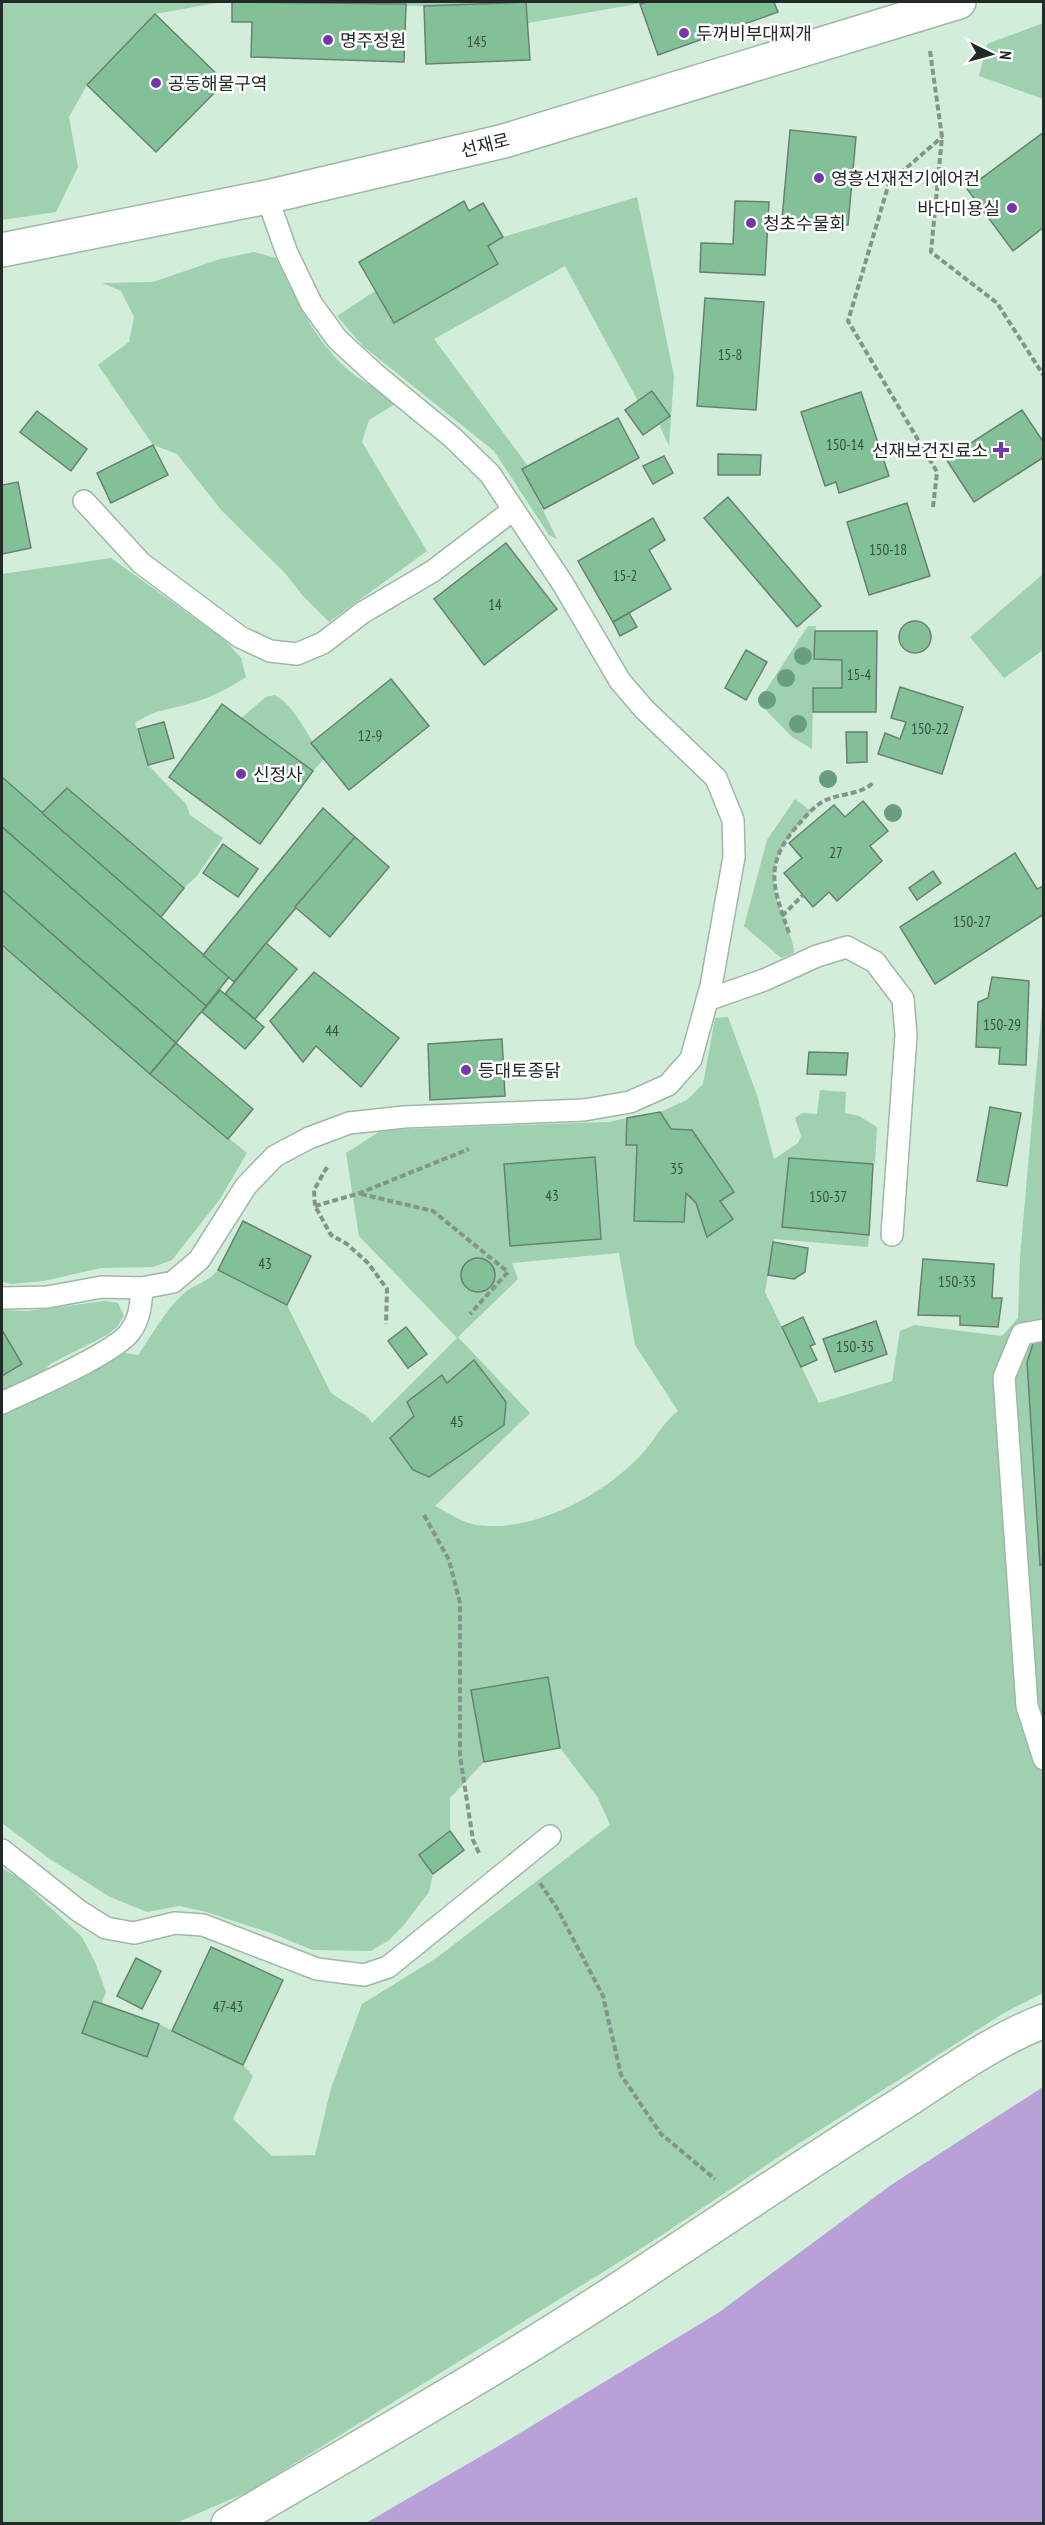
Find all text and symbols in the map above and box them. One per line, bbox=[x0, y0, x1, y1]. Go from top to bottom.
place label: 두꺼비부대찌개 bbox=[696, 22, 812, 45]
north arrow bbox=[961, 24, 1021, 84]
marker: 두꺼비부대찌개 bbox=[677, 26, 691, 40]
place label: 명주정원 bbox=[340, 29, 406, 52]
house number: 145 bbox=[467, 32, 487, 51]
marker: 명주정원 bbox=[321, 33, 335, 47]
text: N bbox=[996, 50, 1016, 60]
place label: 공동해물구역 bbox=[168, 72, 267, 95]
marker: 공동해물구역 bbox=[149, 76, 163, 90]
street label: 선재로 bbox=[458, 128, 512, 162]
place label: 영흥선재전기에어컨 bbox=[831, 167, 980, 190]
marker: 영흥선재전기에어컨 bbox=[812, 171, 826, 185]
place label: 바다미용실 bbox=[917, 197, 1000, 220]
marker: 바다미용실 bbox=[1005, 201, 1019, 215]
place label: 청초수물회 bbox=[763, 212, 846, 235]
marker: 청초수물회 bbox=[744, 216, 758, 230]
house number: 15-8 bbox=[718, 345, 742, 364]
house number: 150-14 bbox=[826, 435, 864, 454]
place label: 선재보건진료소 bbox=[872, 439, 988, 462]
marker: 선재보건진료소 bbox=[992, 441, 1010, 459]
house number: 150-18 bbox=[869, 540, 907, 559]
house number: 15-2 bbox=[613, 566, 637, 585]
house number: 14 bbox=[488, 595, 502, 614]
house number: 15-4 bbox=[847, 665, 872, 684]
house number: 150-22 bbox=[911, 719, 949, 738]
house number: 12-9 bbox=[358, 726, 382, 745]
place label: 신정사 bbox=[253, 763, 303, 786]
marker: 신정사 bbox=[234, 767, 248, 781]
house number: 27 bbox=[829, 843, 843, 862]
house number: 150-27 bbox=[953, 912, 991, 931]
house number: 150-29 bbox=[983, 1015, 1021, 1034]
house number: 44 bbox=[325, 1021, 339, 1040]
place label: 등대토종닭 bbox=[478, 1059, 561, 1082]
marker: 등대토종닭 bbox=[459, 1063, 473, 1077]
house number: 35 bbox=[670, 1159, 684, 1178]
house number: 43 bbox=[545, 1186, 559, 1205]
house number: 150-37 bbox=[809, 1187, 847, 1206]
house number: 43 bbox=[258, 1254, 272, 1273]
house number: 150-33 bbox=[938, 1272, 976, 1291]
house number: 150-35 bbox=[836, 1337, 874, 1356]
house number: 45 bbox=[450, 1412, 464, 1431]
house number: 47-43 bbox=[213, 1997, 243, 2016]

